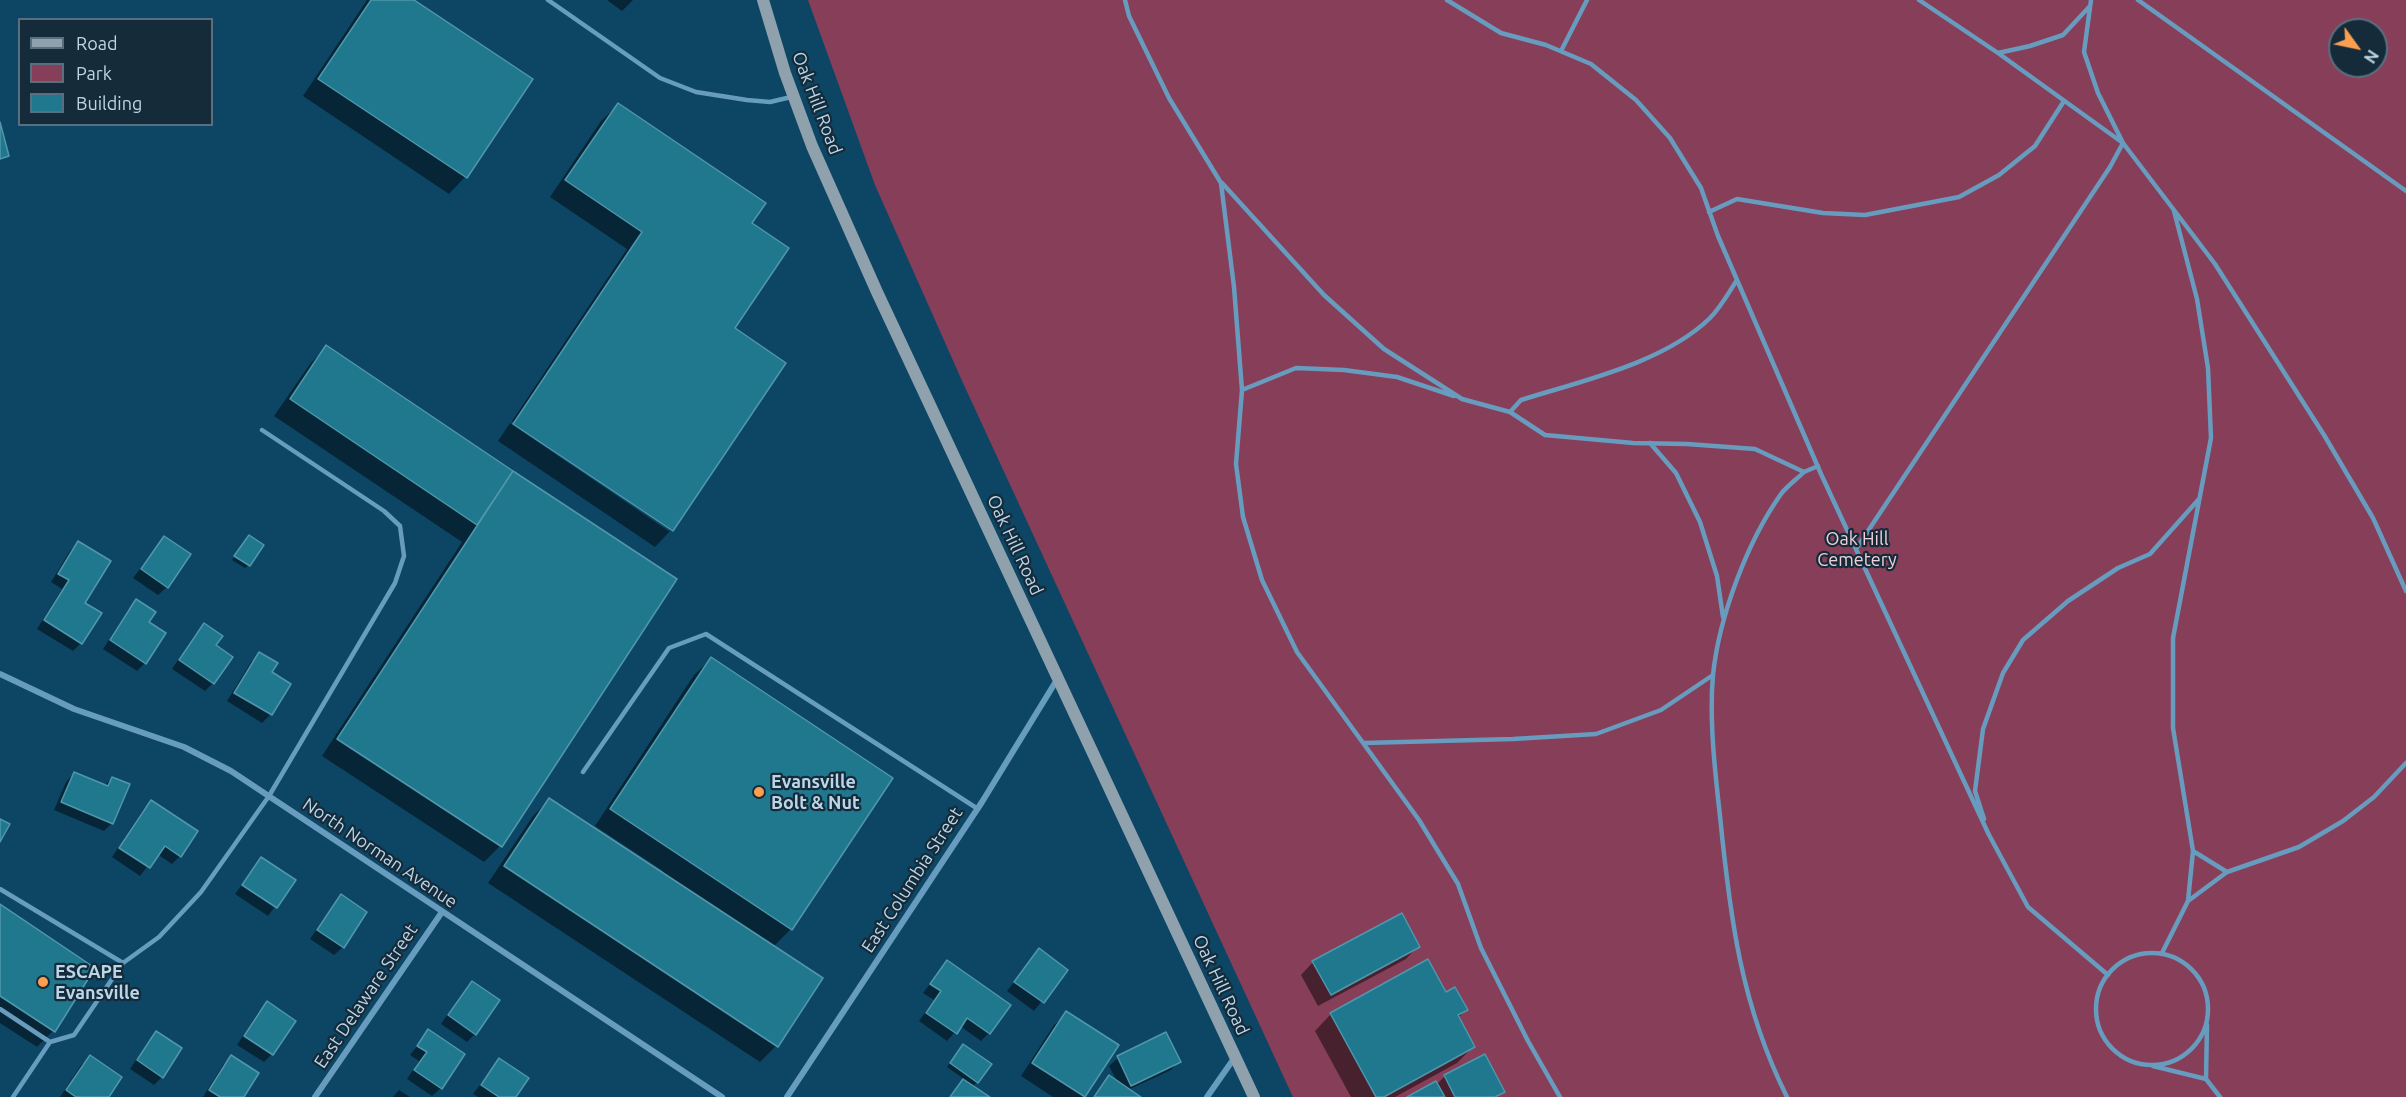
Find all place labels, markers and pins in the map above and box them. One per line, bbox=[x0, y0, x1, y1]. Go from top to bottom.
place label: Evansville Bolt & Nut bbox=[771, 771, 860, 814]
marker: Evansville Bolt & Nut bbox=[752, 785, 766, 799]
place label: ESCAPE Evansville bbox=[55, 961, 140, 1004]
marker: ESCAPE Evansville bbox=[36, 975, 50, 989]

